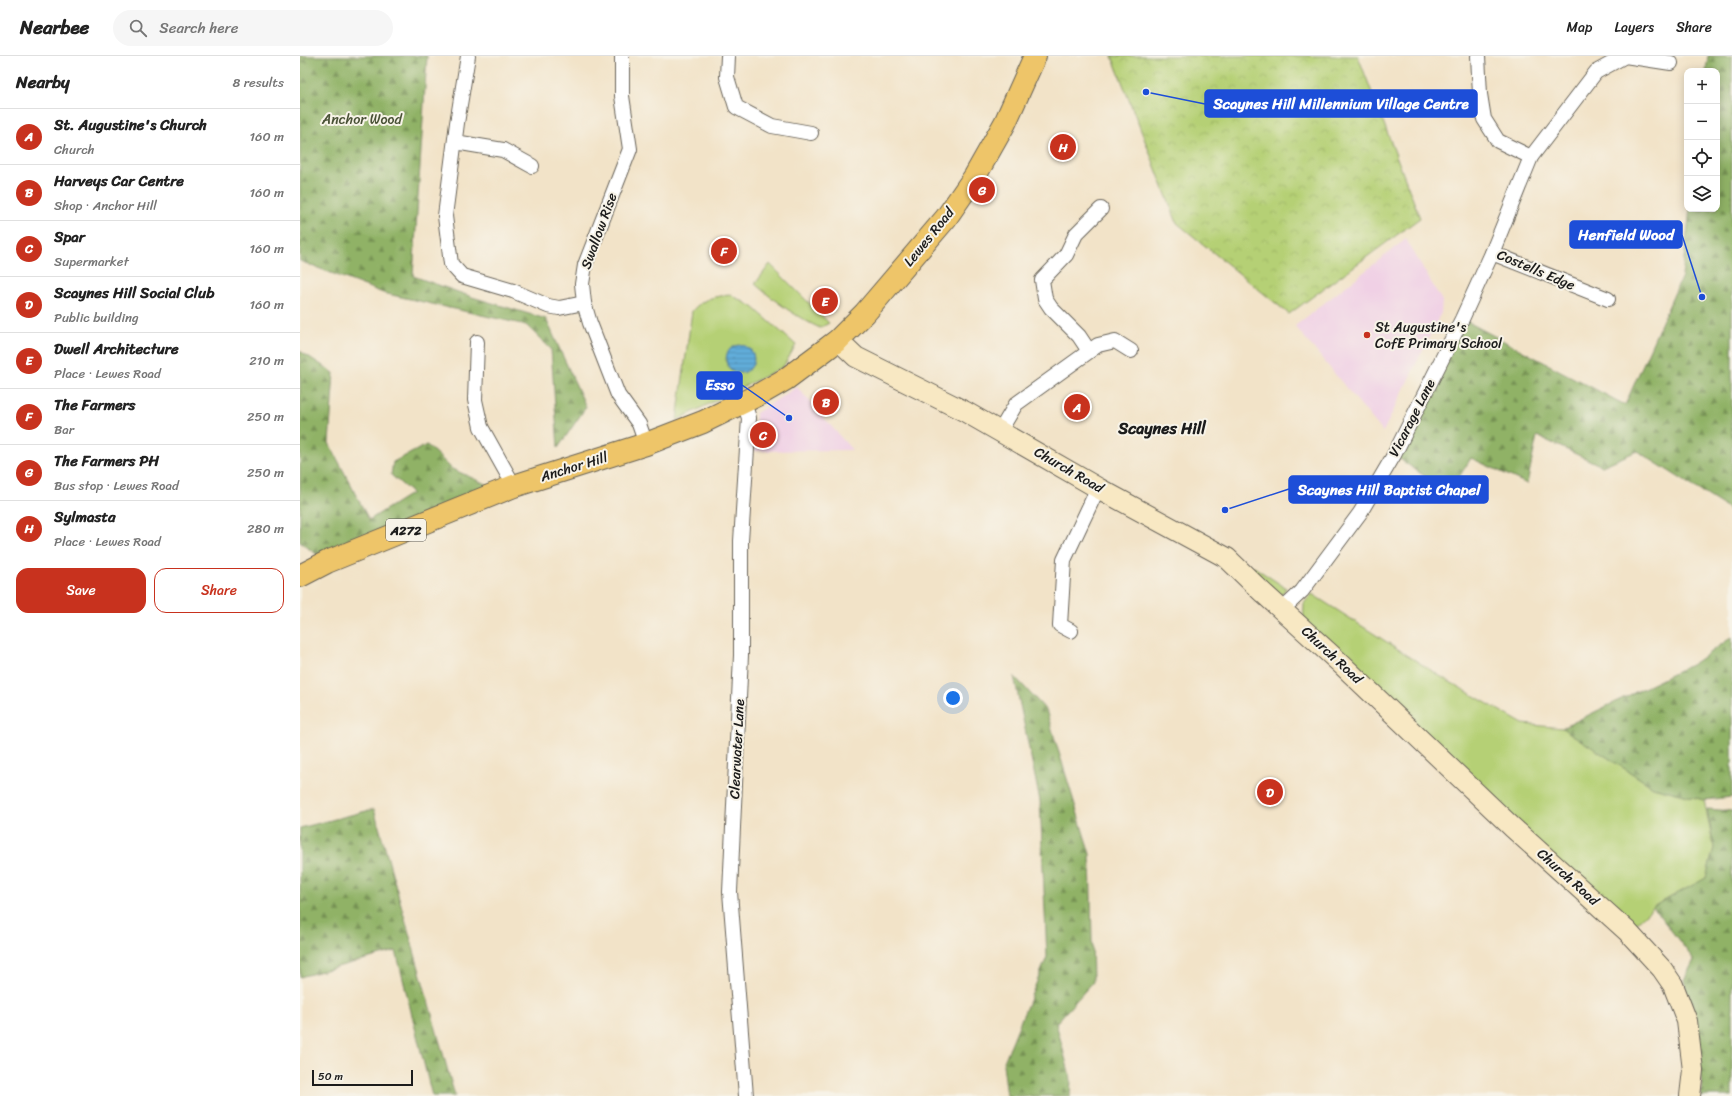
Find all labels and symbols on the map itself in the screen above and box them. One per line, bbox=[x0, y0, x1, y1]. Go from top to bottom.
callout: Scaynes Hill Millennium Village Centre bbox=[1205, 90, 1477, 117]
text: Scaynes Hill Millennium Village Centre bbox=[1212, 91, 1470, 117]
park label: Anchor Wood bbox=[321, 107, 403, 132]
pin: H bbox=[1050, 132, 1076, 162]
pin: G bbox=[969, 175, 995, 205]
street label: Swallow Rise bbox=[574, 189, 624, 273]
street label: Lewes Road bbox=[897, 201, 962, 272]
callout: Henfield Wood bbox=[1570, 221, 1682, 248]
text: Henfield Wood bbox=[1577, 222, 1676, 248]
pin: F bbox=[711, 236, 737, 266]
street label: Costells Edge bbox=[1493, 242, 1579, 298]
pin: E bbox=[812, 286, 838, 316]
place label: St Augustine's CofE Primary School bbox=[1375, 315, 1503, 356]
marker: St Augustine's CofE Primary School bbox=[1362, 330, 1372, 340]
callout: Esso bbox=[697, 372, 742, 399]
text: Esso bbox=[705, 372, 735, 398]
street label: Vicarage Lane bbox=[1382, 374, 1442, 461]
pin: B bbox=[813, 387, 839, 417]
pin: A bbox=[1064, 392, 1090, 422]
district label: Scaynes Hill bbox=[1117, 414, 1207, 443]
pin: C bbox=[750, 420, 776, 450]
street label: Church Road bbox=[1029, 440, 1110, 501]
street label: Anchor Hill bbox=[536, 445, 612, 489]
callout: Scaynes Hill Baptist Chapel bbox=[1289, 476, 1488, 503]
text: Scaynes Hill Baptist Chapel bbox=[1296, 477, 1481, 503]
road number: A272 bbox=[386, 519, 426, 541]
street label: Church Road bbox=[1295, 619, 1370, 692]
your location bbox=[943, 688, 963, 708]
street label: Clearwater Lane bbox=[722, 698, 752, 800]
pin: D bbox=[1257, 777, 1283, 807]
street label: Church Road bbox=[1531, 842, 1606, 913]
scale bar bbox=[312, 1068, 413, 1087]

